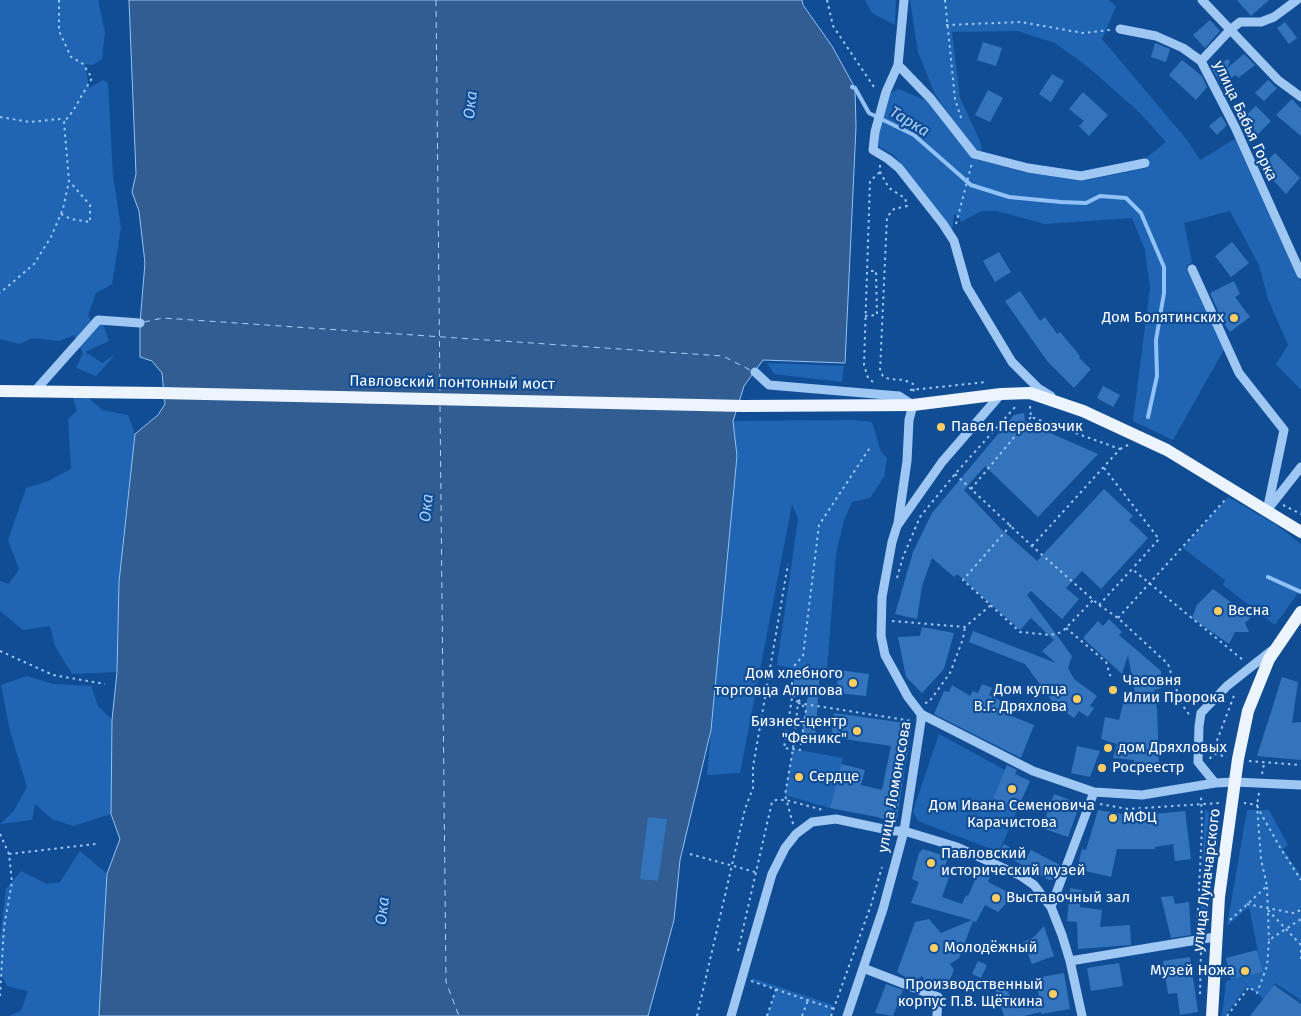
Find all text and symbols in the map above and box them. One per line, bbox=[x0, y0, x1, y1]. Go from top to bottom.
street label: улица Бабья Горка bbox=[1209, 58, 1281, 184]
water label: Ока bbox=[460, 90, 482, 120]
water label: Тарка bbox=[886, 103, 932, 141]
place label: Дом Болятинских bbox=[1102, 309, 1224, 327]
marker: Дом Болятинских bbox=[1228, 312, 1240, 324]
street label: Павловский понтонный мост bbox=[349, 372, 555, 394]
place label: Павел Перевозчик bbox=[951, 418, 1083, 436]
marker: Павел Перевозчик bbox=[935, 421, 947, 433]
water label: Ока bbox=[416, 493, 438, 523]
place label: Весна bbox=[1228, 602, 1270, 620]
marker: Весна bbox=[1212, 605, 1224, 617]
place label: Дом хлебного торговца Алипова bbox=[714, 665, 843, 700]
place label: Часовня Илии Пророка bbox=[1123, 672, 1225, 707]
marker: Дом хлебного торговца Алипова bbox=[847, 677, 859, 689]
place label: Дом купца В.Г. Дряхлова bbox=[974, 681, 1067, 716]
marker: Часовня Илии Пророка bbox=[1107, 684, 1119, 696]
marker: Дом купца В.Г. Дряхлова bbox=[1071, 693, 1083, 705]
place label: Бизнес-центр "Феникс" bbox=[751, 713, 847, 748]
street label: улица Ломоносова bbox=[875, 720, 915, 854]
marker: Бизнес-центр "Феникс" bbox=[851, 725, 863, 737]
place label: дом Дряхловых bbox=[1118, 739, 1227, 757]
marker: дом Дряхловых bbox=[1102, 742, 1114, 754]
place label: Росреестр bbox=[1112, 759, 1184, 777]
marker: Росреестр bbox=[1096, 762, 1108, 774]
place label: Сердце bbox=[809, 768, 859, 786]
marker: Сердце bbox=[793, 771, 805, 783]
marker: Дом Ивана Семеновича Карачистова bbox=[1006, 783, 1018, 795]
place label: Дом Ивана Семеновича Карачистова bbox=[929, 797, 1095, 832]
street label: улица Луначарского bbox=[1189, 808, 1225, 952]
place label: МФЦ bbox=[1123, 809, 1157, 827]
marker: МФЦ bbox=[1107, 812, 1119, 824]
place label: Павловский исторический музей bbox=[941, 845, 1085, 880]
marker: Павловский исторический музей bbox=[925, 857, 937, 869]
place label: Выставочный зал bbox=[1006, 889, 1130, 907]
marker: Выставочный зал bbox=[990, 892, 1002, 904]
water label: Ока bbox=[372, 896, 394, 926]
place label: Молодёжный bbox=[944, 939, 1038, 957]
marker: Молодёжный bbox=[928, 942, 940, 954]
place label: Музей Ножа bbox=[1150, 962, 1235, 980]
marker: Музей Ножа bbox=[1239, 965, 1251, 977]
place label: Производственный корпус П.В. Щёткина bbox=[898, 976, 1043, 1011]
marker: Производственный корпус П.В. Щёткина bbox=[1047, 988, 1059, 1000]

